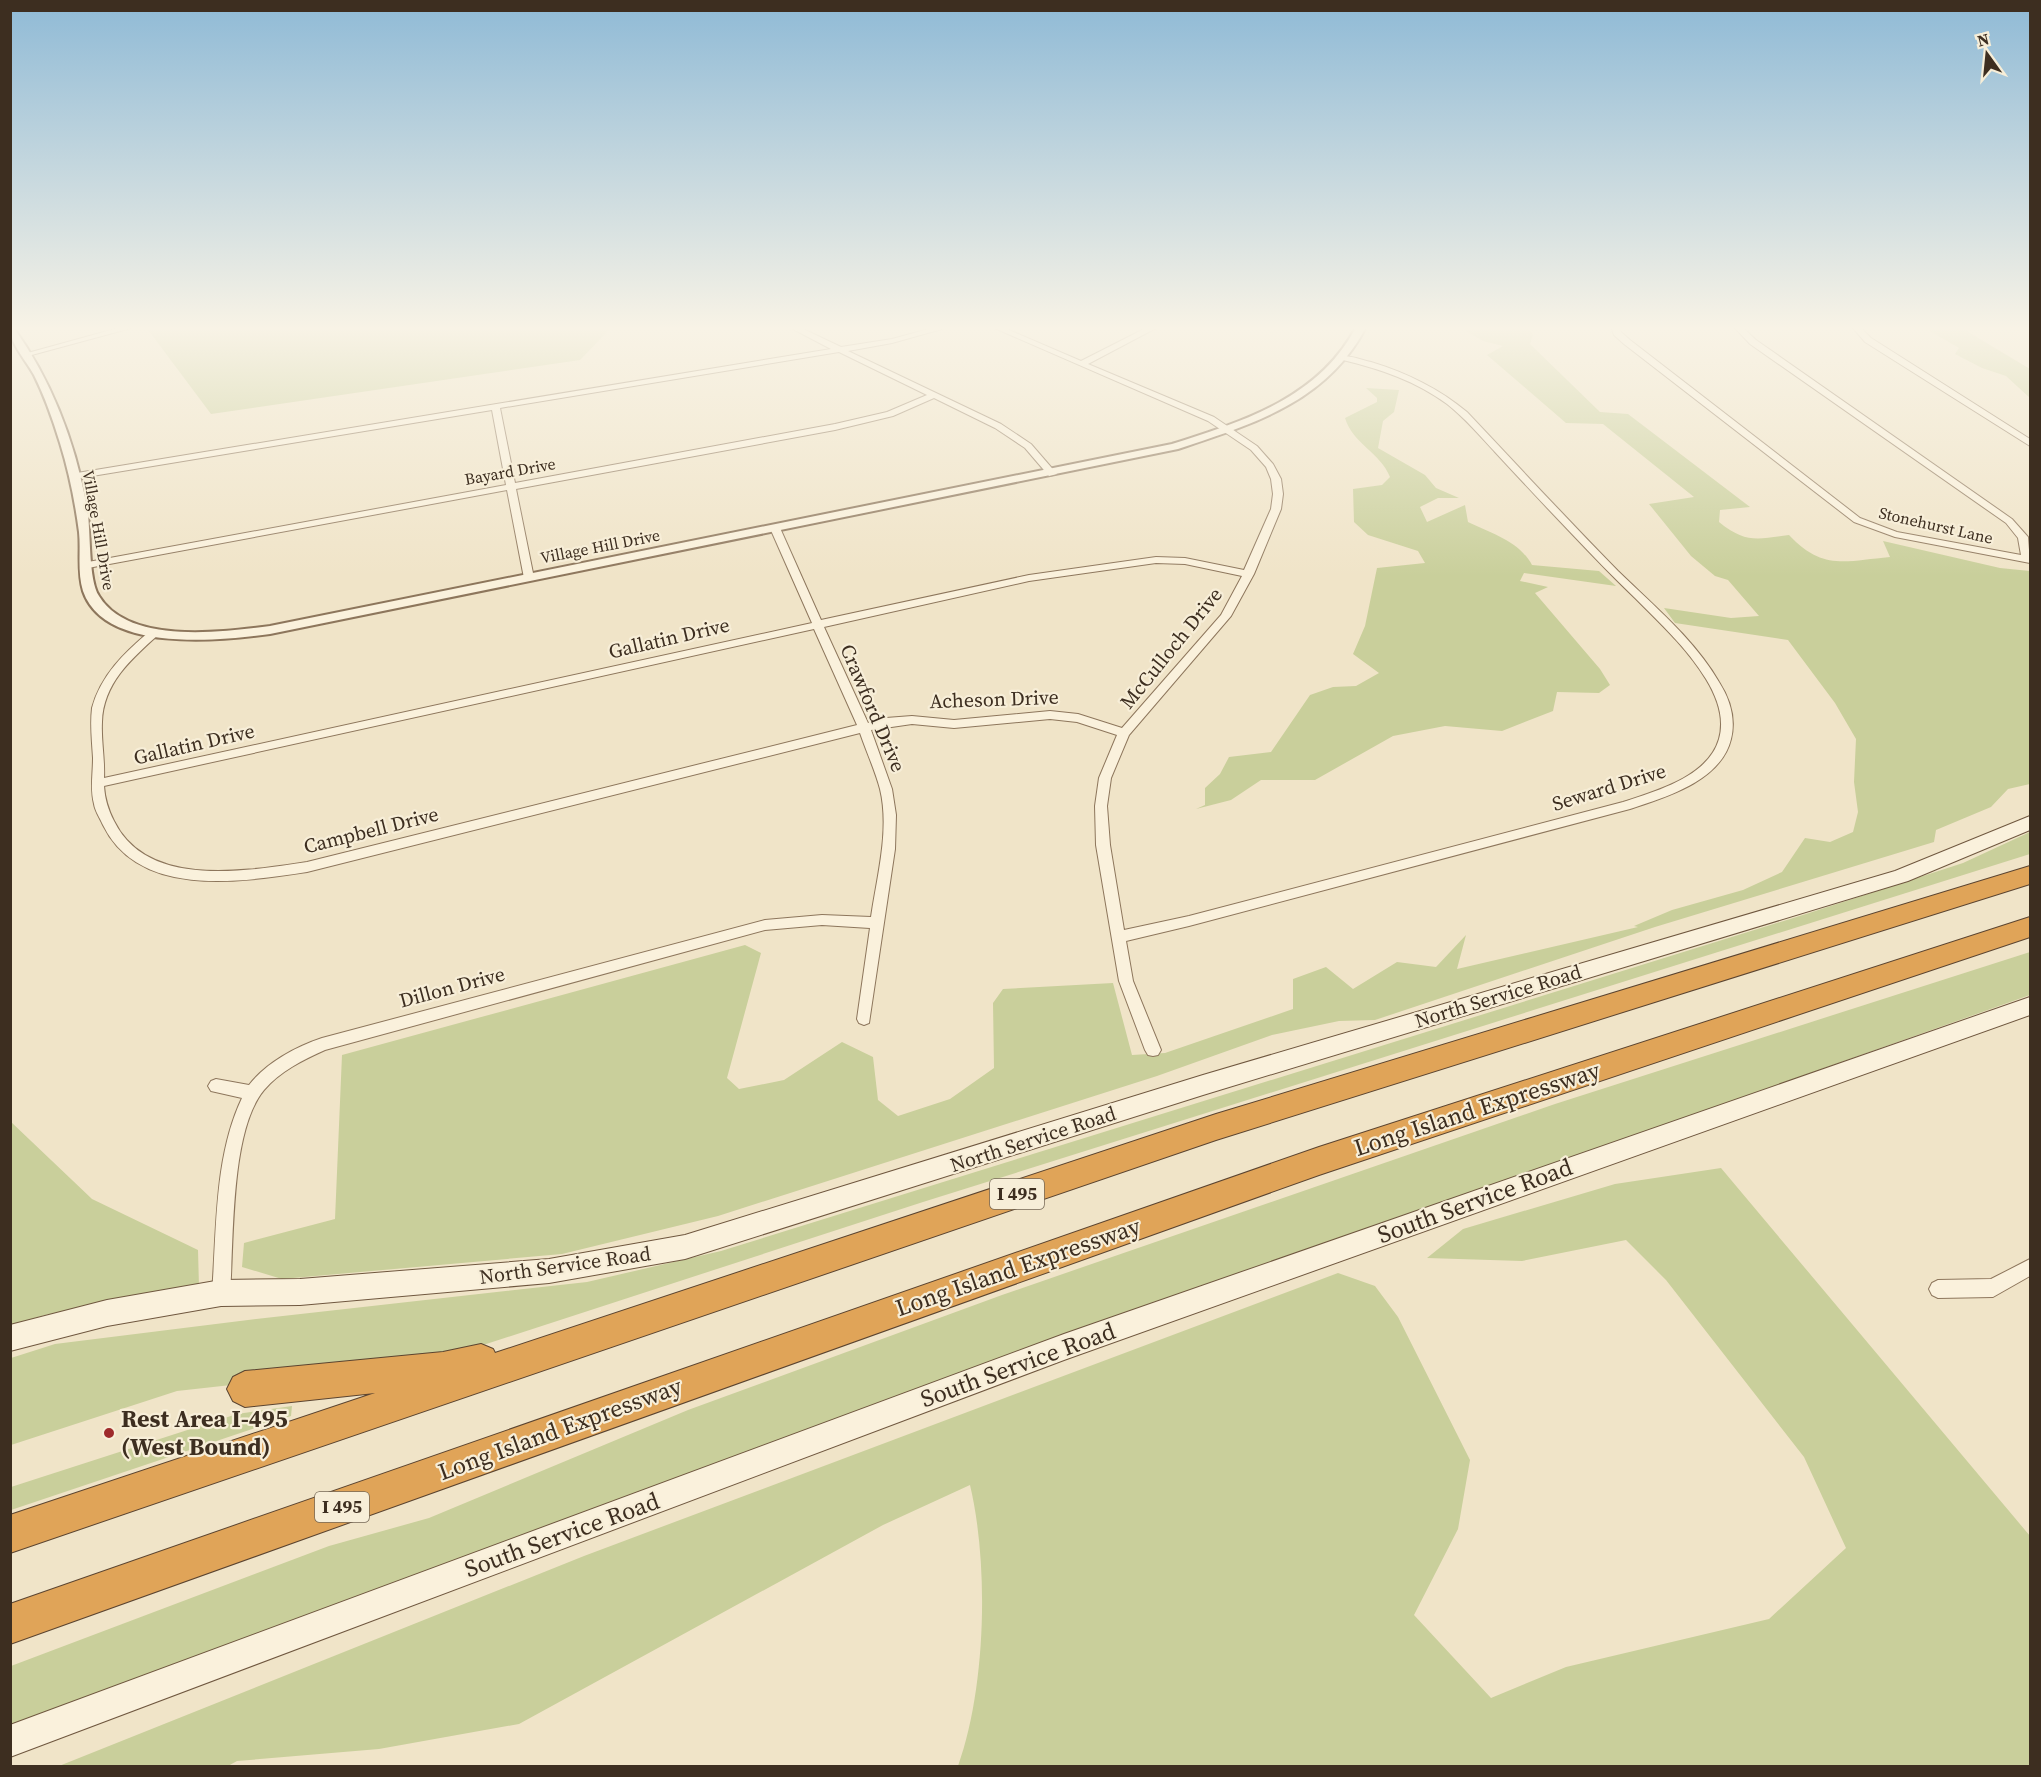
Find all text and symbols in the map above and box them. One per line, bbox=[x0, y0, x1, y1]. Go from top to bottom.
north arrow bbox=[1957, 24, 2017, 84]
text: N bbox=[1975, 27, 1992, 52]
street label: Bayard Drive bbox=[463, 452, 557, 490]
street label: Village Hill Drive bbox=[78, 468, 120, 592]
street label: Stonehurst Lane bbox=[1877, 501, 1995, 549]
street label: Village Hill Drive bbox=[538, 524, 662, 568]
street label: McCulloch Drive bbox=[1113, 581, 1229, 715]
street label: Gallatin Drive bbox=[606, 611, 732, 665]
street label: Crawford Drive bbox=[834, 640, 912, 776]
street label: Acheson Drive bbox=[929, 683, 1059, 715]
street label: Gallatin Drive bbox=[131, 717, 257, 771]
street label: Seward Drive bbox=[1549, 756, 1669, 818]
street label: Campbell Drive bbox=[301, 800, 441, 860]
street label: North Service Road bbox=[1411, 957, 1585, 1035]
street label: Dillon Drive bbox=[396, 959, 508, 1015]
street label: Long Island Expressway bbox=[1349, 1053, 1605, 1164]
street label: North Service Road bbox=[947, 1099, 1120, 1179]
street label: South Service Road bbox=[1373, 1150, 1577, 1251]
road number: I 495 bbox=[990, 1179, 1044, 1209]
street label: Long Island Expressway bbox=[891, 1209, 1145, 1324]
street label: North Service Road bbox=[478, 1239, 653, 1291]
street label: South Service Road bbox=[916, 1314, 1120, 1415]
street label: Long Island Expressway bbox=[433, 1369, 687, 1488]
place label: Rest Area I-495 (West Bound) bbox=[121, 1402, 288, 1463]
marker: Rest Area I-495 (West Bound) bbox=[102, 1426, 116, 1440]
street label: South Service Road bbox=[460, 1484, 664, 1585]
road number: I 495 bbox=[315, 1492, 369, 1522]

